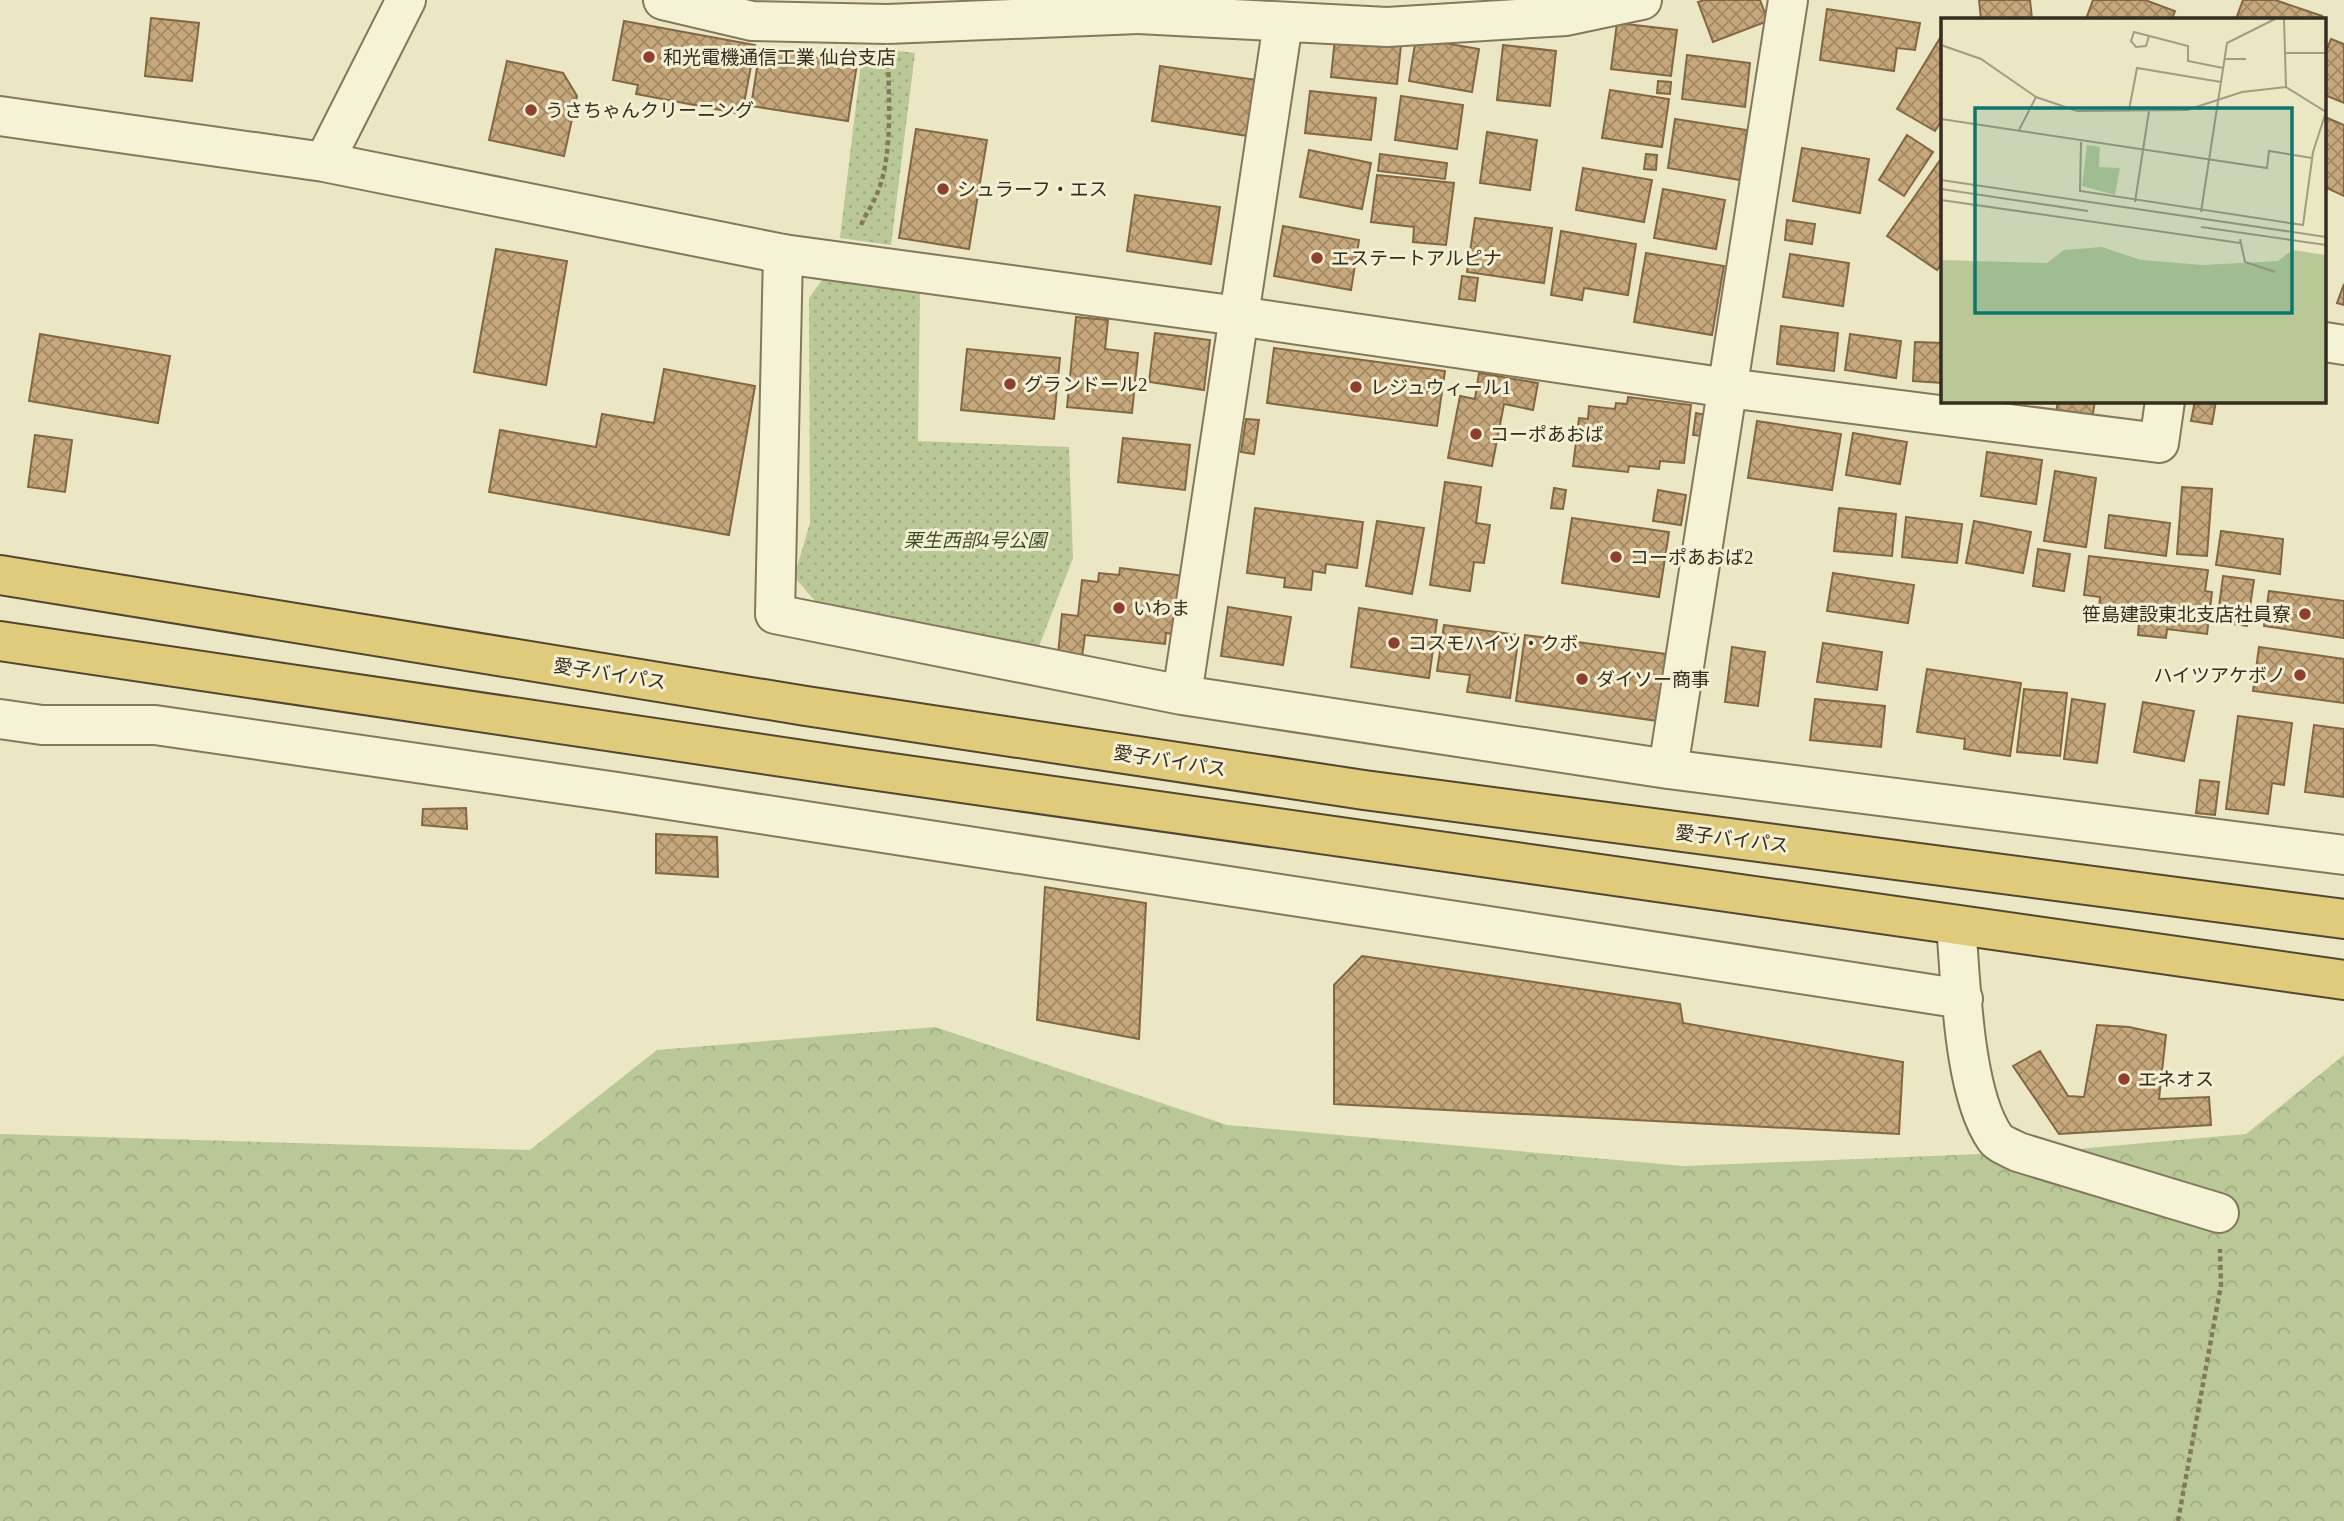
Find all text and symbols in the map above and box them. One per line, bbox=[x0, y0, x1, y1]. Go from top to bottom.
inset map bbox=[1941, 18, 2326, 402]
place label: 和光電機通信工業 仙台支店 bbox=[663, 47, 896, 68]
marker: 和光電機通信工業 仙台支店 bbox=[641, 49, 657, 65]
place label: うさちゃんクリーニング bbox=[545, 100, 754, 121]
marker: うさちゃんクリーニング bbox=[523, 102, 539, 118]
place label: シュラーフ・エス bbox=[957, 179, 1108, 200]
marker: シュラーフ・エス bbox=[935, 181, 951, 197]
place label: エステートアルピナ bbox=[1331, 248, 1502, 269]
marker: エステートアルピナ bbox=[1309, 250, 1325, 266]
place label: グランドール2 bbox=[1024, 374, 1148, 395]
marker: グランドール2 bbox=[1002, 376, 1018, 392]
place label: レジュウィール1 bbox=[1370, 377, 1511, 398]
marker: レジュウィール1 bbox=[1348, 379, 1364, 395]
place label: コーポあおば bbox=[1490, 424, 1604, 445]
marker: コーポあおば bbox=[1468, 426, 1484, 442]
park label: 栗生西部4号公園 bbox=[904, 530, 1049, 551]
place label: コーポあおば2 bbox=[1630, 547, 1754, 568]
marker: コーポあおば2 bbox=[1608, 549, 1624, 565]
place label: いわま bbox=[1133, 598, 1190, 619]
marker: いわま bbox=[1111, 600, 1127, 616]
place label: 笹島建設東北支店社員寮 bbox=[2082, 604, 2291, 625]
marker: 笹島建設東北支店社員寮 bbox=[2297, 606, 2313, 622]
place label: コスモハイツ・クボ bbox=[1408, 633, 1579, 654]
marker: コスモハイツ・クボ bbox=[1386, 635, 1402, 651]
street label: 愛子バイパス bbox=[552, 655, 668, 693]
place label: ハイツアケボノ bbox=[2153, 665, 2286, 686]
marker: ハイツアケボノ bbox=[2292, 667, 2308, 683]
place label: ダイソー商事 bbox=[1596, 669, 1710, 690]
marker: ダイソー商事 bbox=[1574, 671, 1590, 687]
street label: 愛子バイパス bbox=[1112, 742, 1228, 780]
street label: 愛子バイパス bbox=[1674, 822, 1790, 856]
place label: エネオス bbox=[2138, 1069, 2214, 1090]
marker: エネオス bbox=[2116, 1071, 2132, 1087]

